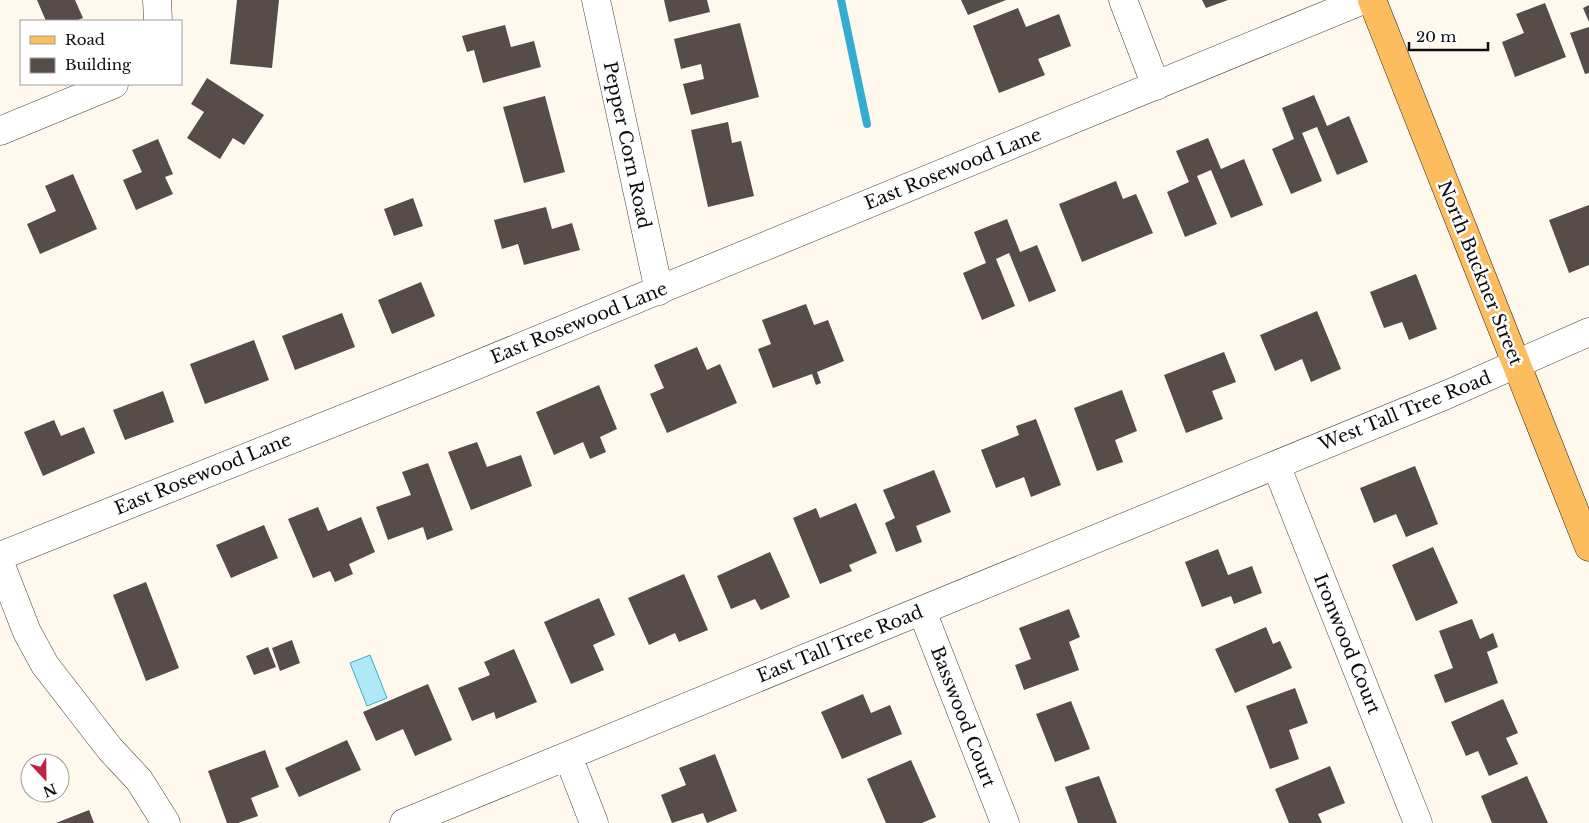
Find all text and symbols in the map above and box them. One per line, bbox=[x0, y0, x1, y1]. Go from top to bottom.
legend bbox=[20, 20, 182, 85]
scale bar bbox=[1409, 20, 1488, 52]
text: 20 m bbox=[1416, 27, 1456, 46]
text: Road bbox=[65, 30, 105, 49]
text: Building bbox=[65, 55, 132, 74]
street label: Pepper Corn Road bbox=[599, 59, 655, 231]
street label: East Rosewood Lane bbox=[861, 123, 1045, 215]
street label: North Buckner Street bbox=[1433, 178, 1527, 369]
street label: East Rosewood Lane bbox=[487, 277, 671, 369]
street label: West Tall Tree Road bbox=[1315, 366, 1494, 456]
street label: East Rosewood Lane bbox=[111, 428, 295, 520]
street label: Ironwood Court bbox=[1309, 571, 1385, 717]
street label: East Tall Tree Road bbox=[754, 601, 926, 687]
street label: Basswood Court bbox=[926, 643, 1000, 791]
north arrow bbox=[20, 753, 70, 803]
text: N bbox=[40, 779, 59, 801]

